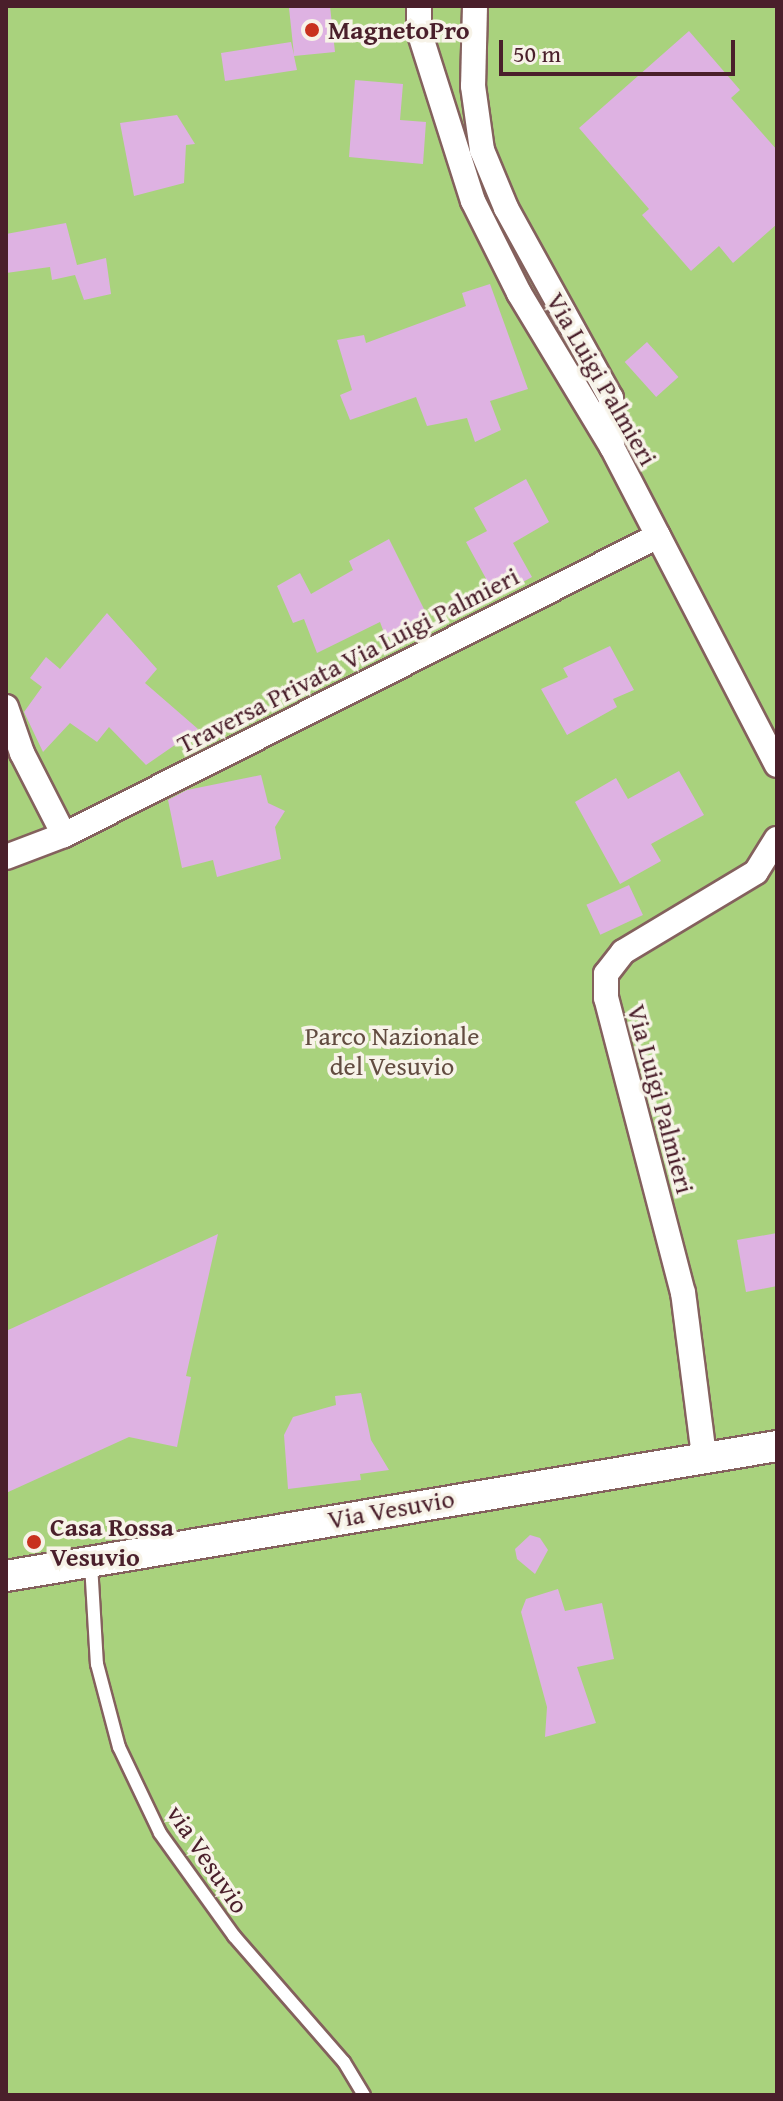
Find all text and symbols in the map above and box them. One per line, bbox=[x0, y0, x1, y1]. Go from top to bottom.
place label: MagnetoPro bbox=[328, 14, 470, 46]
marker: MagnetoPro bbox=[303, 21, 321, 39]
scale bar bbox=[503, 24, 739, 74]
text: 50 m bbox=[513, 36, 561, 71]
street label: Via Luigi Palmieri bbox=[540, 287, 664, 471]
street label: Traversa Privata Via Luigi Palmieri bbox=[172, 560, 524, 760]
street label: Via Luigi Palmieri bbox=[621, 1001, 701, 1197]
park label: Parco Nazionale del Vesuvio bbox=[305, 1020, 479, 1082]
street label: Via Vesuvio bbox=[325, 1483, 457, 1535]
place label: Casa Rossa Vesuvio bbox=[50, 1511, 174, 1572]
marker: Casa Rossa Vesuvio bbox=[25, 1533, 43, 1551]
street label: via Vesuvio bbox=[160, 1799, 256, 1919]

